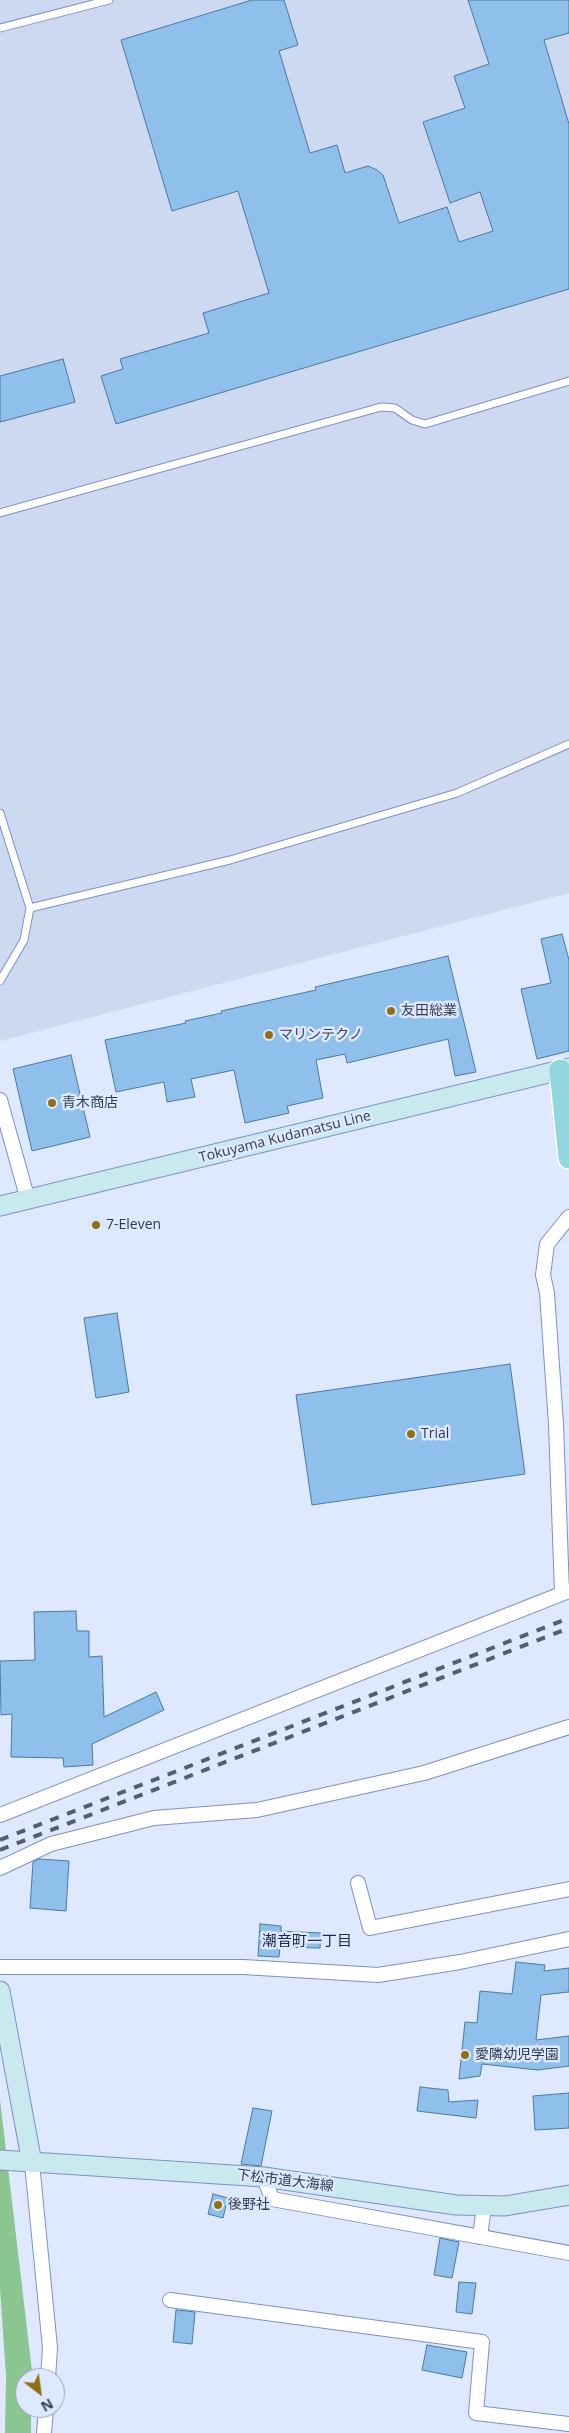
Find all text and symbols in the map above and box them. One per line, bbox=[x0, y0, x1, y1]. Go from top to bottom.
place label: 友田総業 bbox=[401, 1003, 457, 1019]
marker: 友田総業 bbox=[385, 1005, 397, 1017]
place label: マリンテクノ bbox=[279, 1027, 363, 1043]
marker: マリンテクノ bbox=[263, 1029, 275, 1041]
place label: 青木商店 bbox=[62, 1095, 118, 1111]
marker: 青木商店 bbox=[46, 1097, 58, 1109]
street label: Tokuyama Kudamatsu Line bbox=[197, 1107, 373, 1167]
place label: 7-Eleven bbox=[106, 1217, 161, 1233]
marker: 7-Eleven bbox=[90, 1219, 102, 1231]
place label: Trial bbox=[421, 1426, 449, 1442]
marker: Trial bbox=[405, 1428, 417, 1440]
district label: 潮音町一丁目 bbox=[262, 1933, 352, 1951]
place label: 愛隣幼児学園 bbox=[475, 2047, 559, 2063]
marker: 愛隣幼児学園 bbox=[459, 2049, 471, 2061]
street label: 下松市道大海線 bbox=[235, 2167, 335, 2195]
place label: 後野社 bbox=[228, 2197, 270, 2213]
marker: 後野社 bbox=[212, 2199, 224, 2211]
north arrow bbox=[15, 2368, 65, 2418]
text: N bbox=[38, 2394, 57, 2417]

